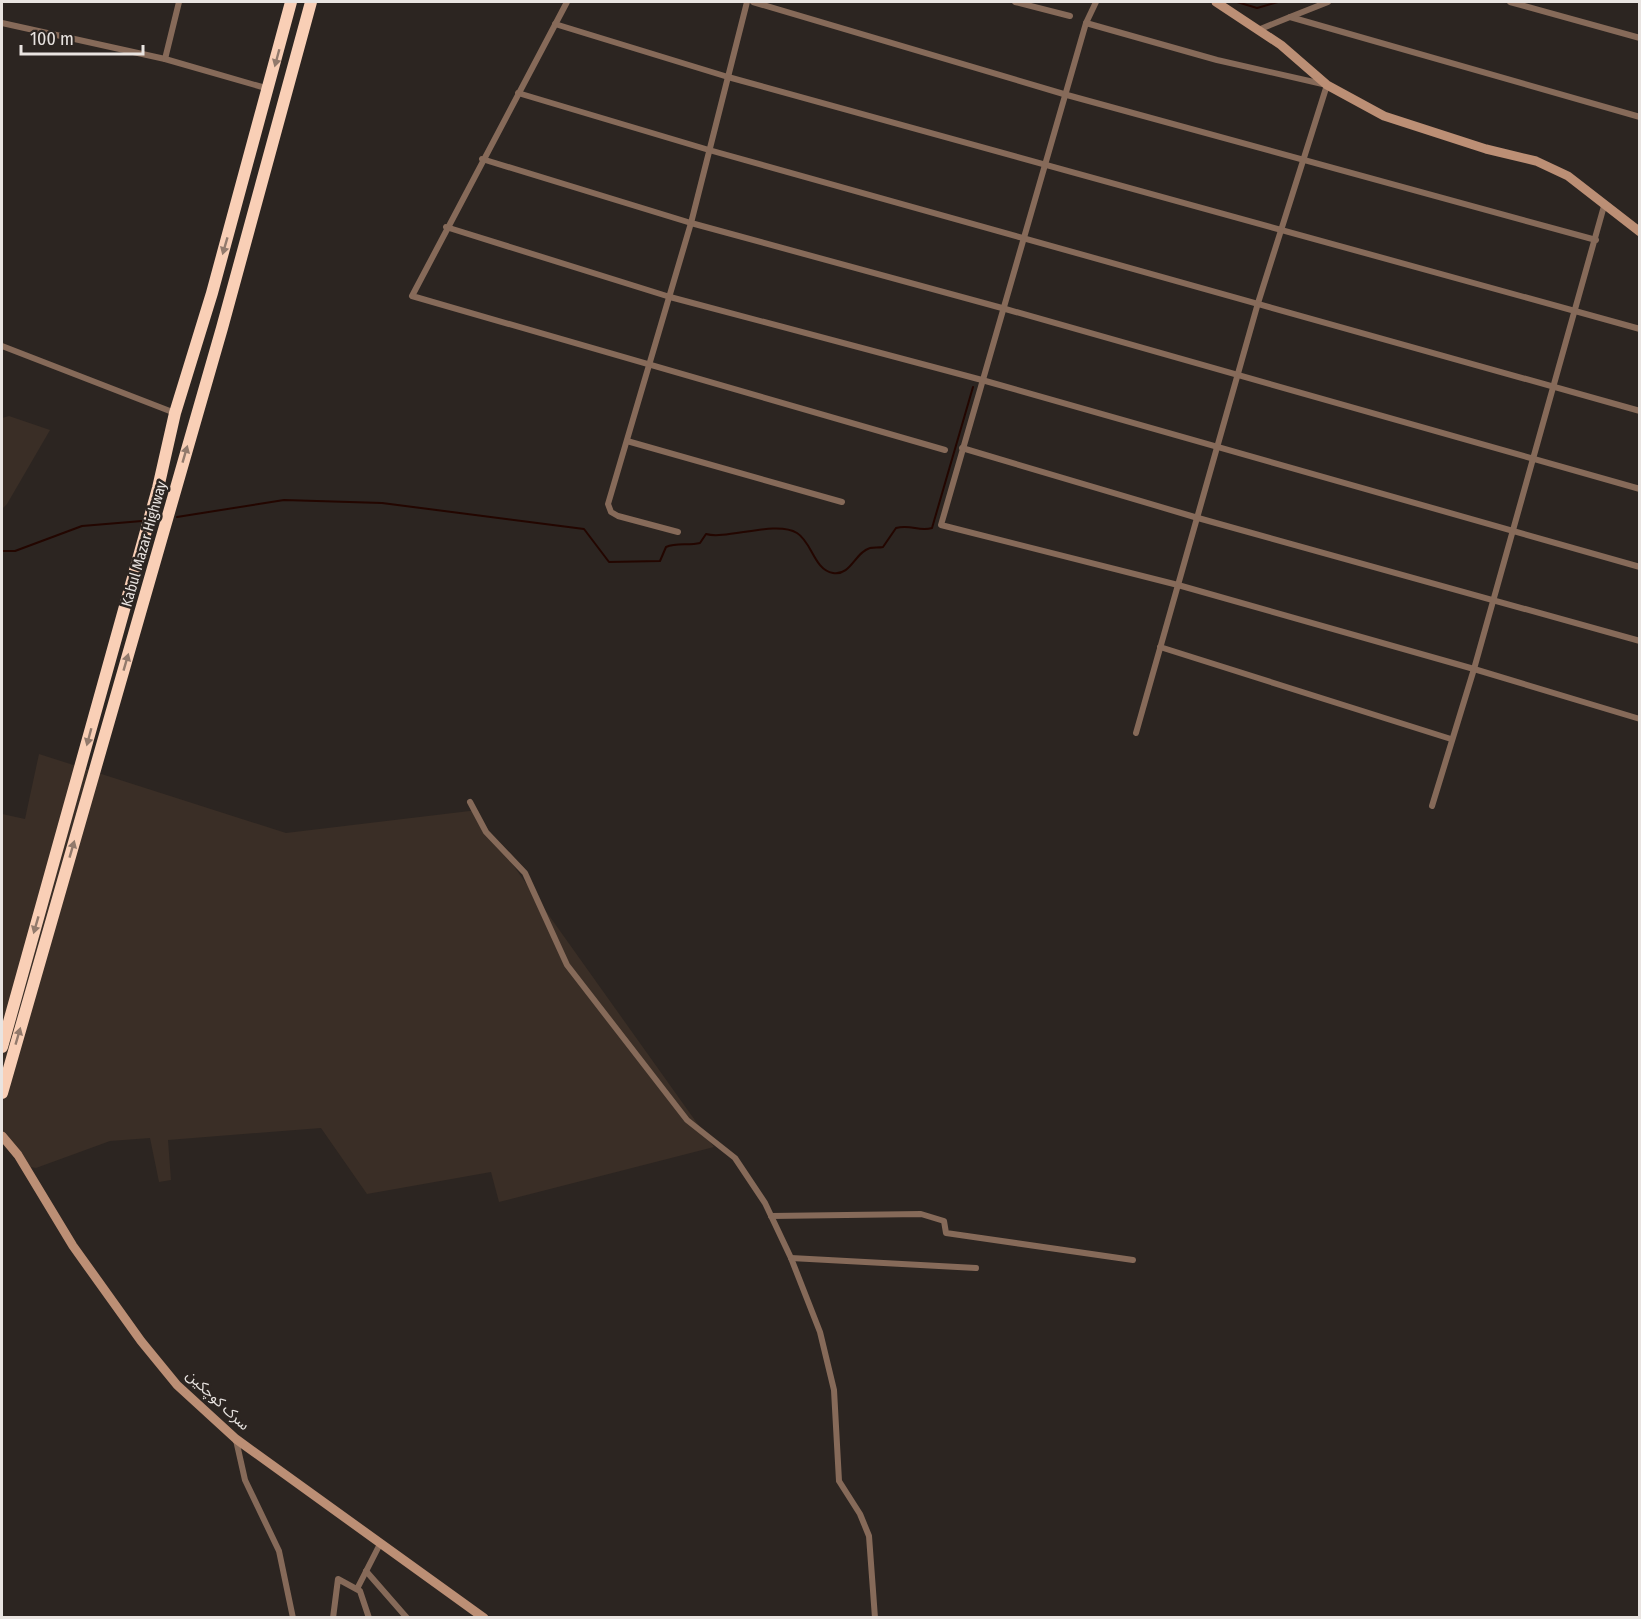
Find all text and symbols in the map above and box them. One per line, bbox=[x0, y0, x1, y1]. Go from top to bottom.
scale bar bbox=[21, 18, 142, 56]
text: 100 m bbox=[30, 28, 74, 50]
one-way arrow bbox=[272, 49, 282, 67]
one-way arrow bbox=[220, 237, 230, 255]
one-way arrow bbox=[181, 445, 190, 463]
street label: Kabul Mazar Highway bbox=[117, 479, 171, 609]
one-way arrow bbox=[122, 653, 131, 671]
one-way arrow bbox=[84, 729, 93, 747]
one-way arrow bbox=[67, 840, 77, 858]
one-way arrow bbox=[31, 916, 40, 934]
one-way arrow bbox=[14, 1027, 23, 1045]
street label: سرک کوچکین bbox=[182, 1366, 254, 1435]

